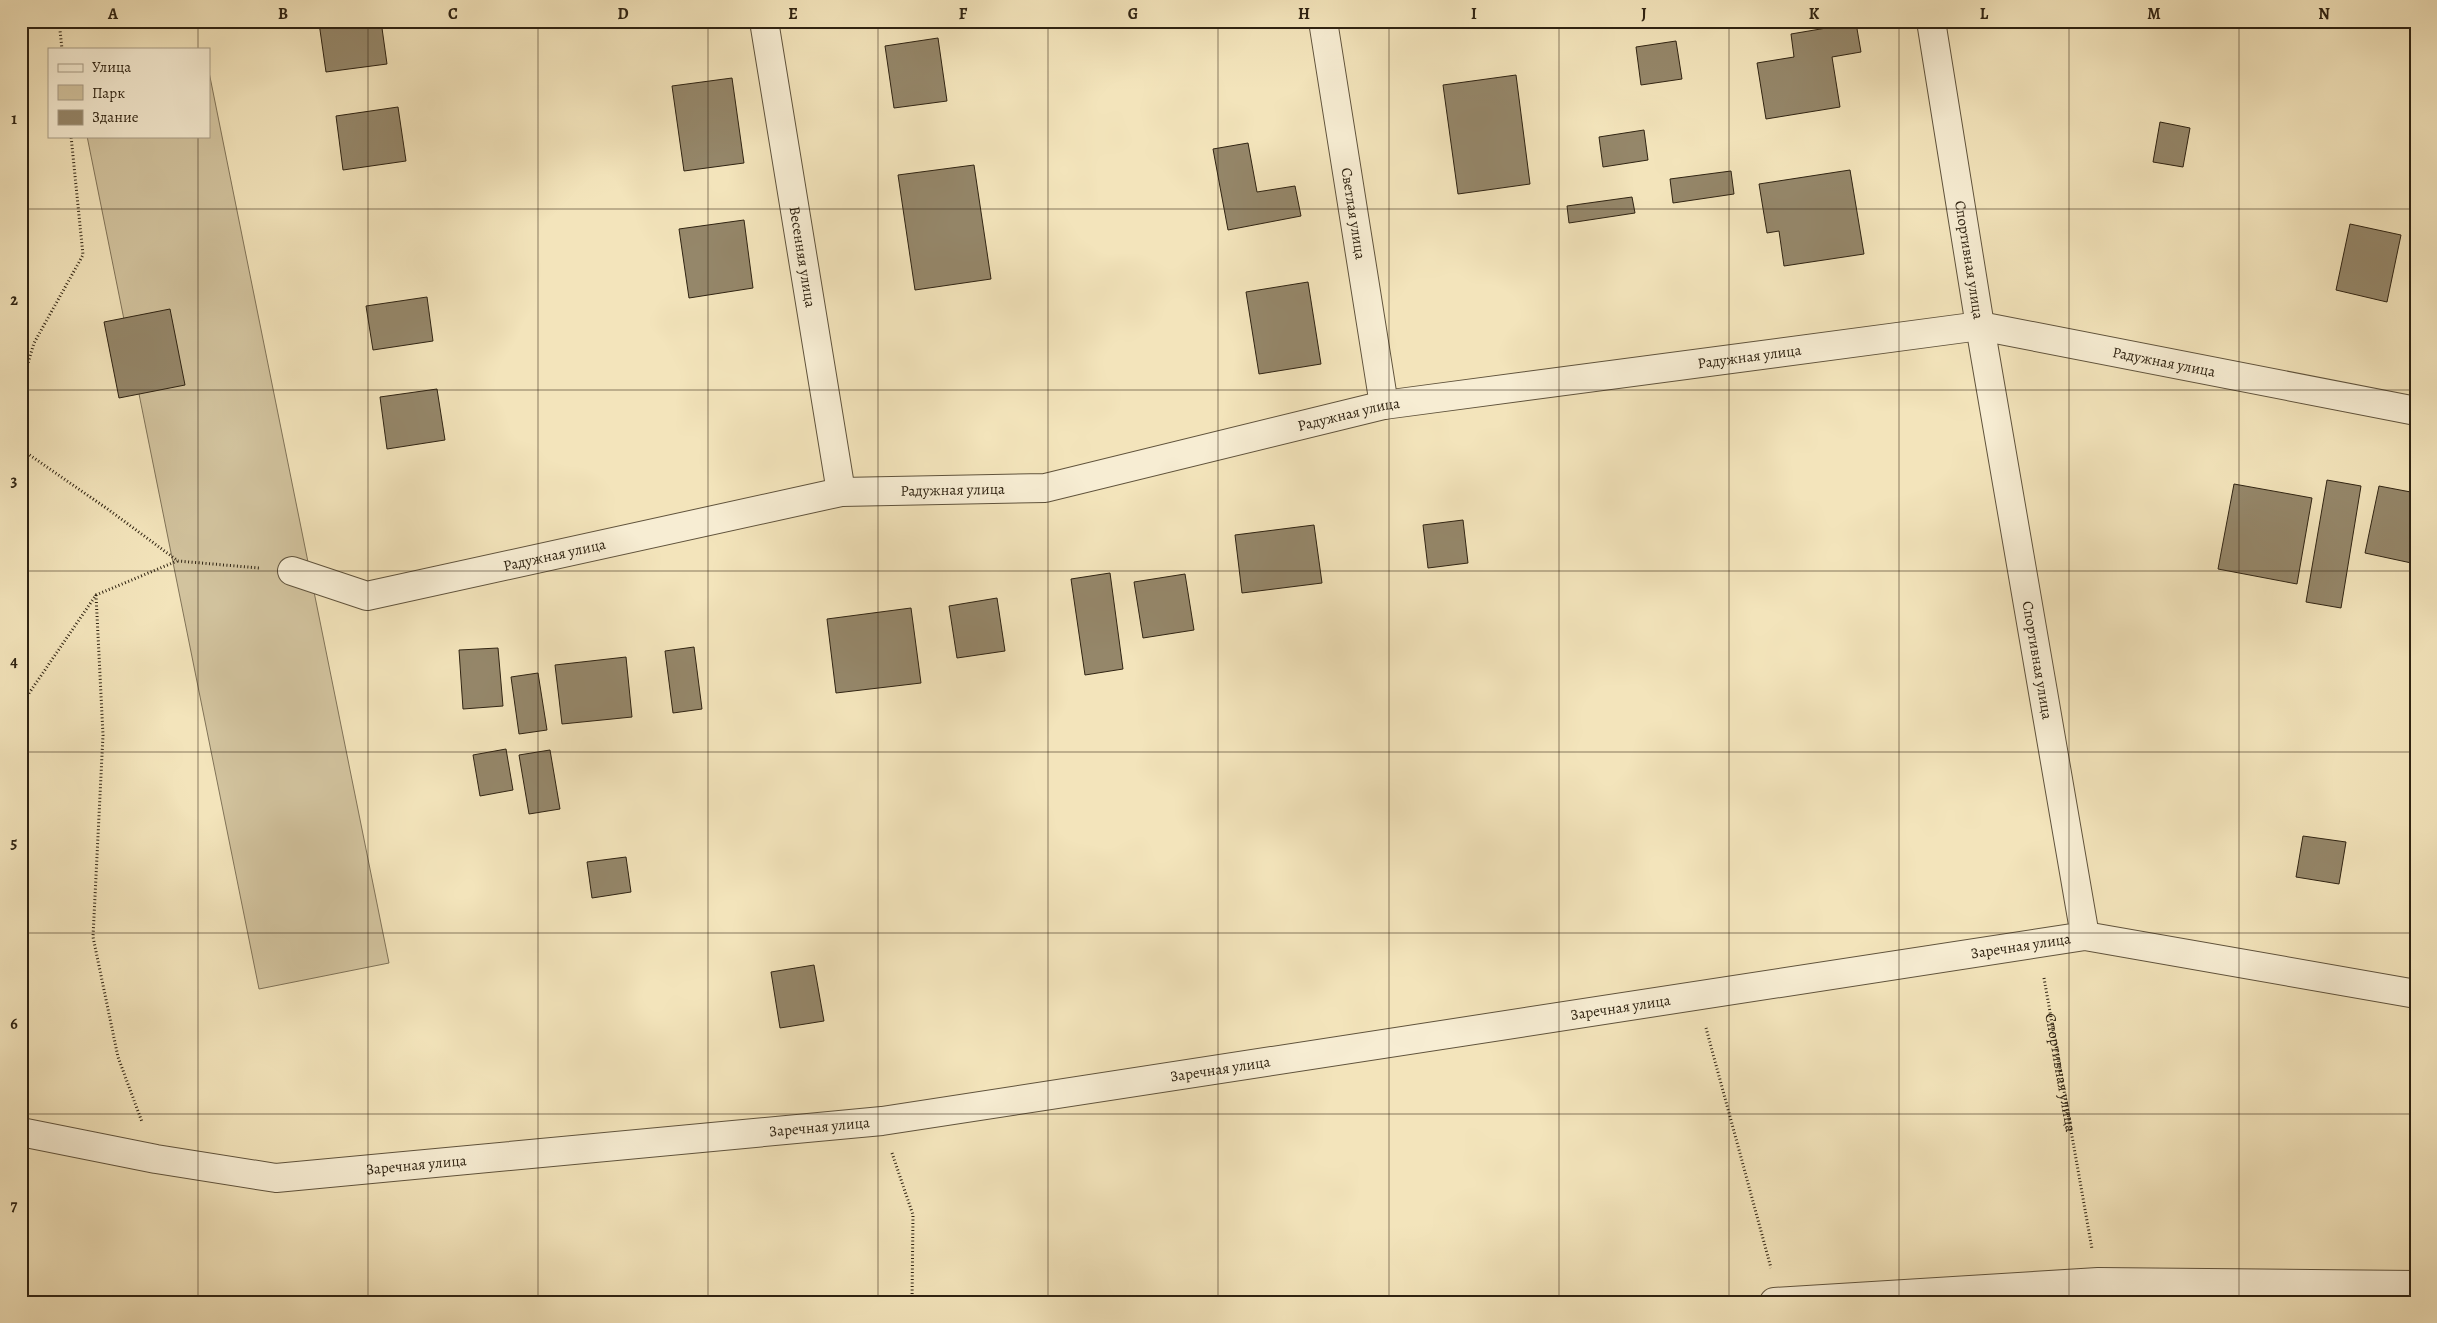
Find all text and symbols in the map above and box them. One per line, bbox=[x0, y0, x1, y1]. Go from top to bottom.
text: A bbox=[107, 3, 119, 25]
text: B bbox=[278, 3, 288, 25]
text: C bbox=[448, 3, 458, 25]
text: D bbox=[617, 3, 629, 25]
text: E bbox=[788, 3, 798, 25]
text: F bbox=[959, 3, 968, 25]
text: G bbox=[1128, 3, 1138, 25]
text: H bbox=[1298, 3, 1310, 25]
text: I bbox=[1471, 3, 1477, 25]
text: J bbox=[1641, 3, 1647, 25]
text: K bbox=[1809, 3, 1820, 25]
text: L bbox=[1980, 3, 1989, 25]
text: M bbox=[2147, 3, 2161, 25]
text: N bbox=[2318, 3, 2330, 25]
legend bbox=[48, 48, 210, 138]
text: Улица bbox=[92, 57, 131, 77]
text: Парк bbox=[92, 83, 125, 103]
text: Здание bbox=[92, 107, 139, 127]
text: 1 bbox=[11, 108, 17, 130]
street label: Светлая улица bbox=[1336, 166, 1371, 261]
street label: Спортивная улица bbox=[1950, 199, 1989, 321]
street label: Весенняя улица bbox=[784, 205, 821, 309]
text: 2 bbox=[10, 289, 18, 311]
street label: Радужная улица bbox=[1696, 340, 1803, 373]
street label: Радужная улица bbox=[2111, 342, 2217, 382]
street label: Радужная улица bbox=[1296, 393, 1401, 436]
text: 3 bbox=[11, 470, 18, 492]
street label: Радужная улица bbox=[900, 479, 1005, 501]
street label: Радужная улица bbox=[501, 534, 608, 576]
street label: Спортивная улица bbox=[2017, 599, 2058, 721]
text: 4 bbox=[10, 651, 18, 673]
text: 5 bbox=[11, 832, 18, 854]
street label: Заречная улица bbox=[1969, 928, 2072, 963]
street label: Заречная улица bbox=[1569, 990, 1672, 1025]
street label: Спортивная улица bbox=[2040, 1012, 2081, 1133]
text: 6 bbox=[10, 1013, 18, 1035]
street label: Заречная улица bbox=[1169, 1051, 1272, 1087]
street label: Заречная улица bbox=[768, 1112, 871, 1142]
street label: Заречная улица bbox=[365, 1150, 467, 1179]
text: 7 bbox=[11, 1195, 18, 1217]

